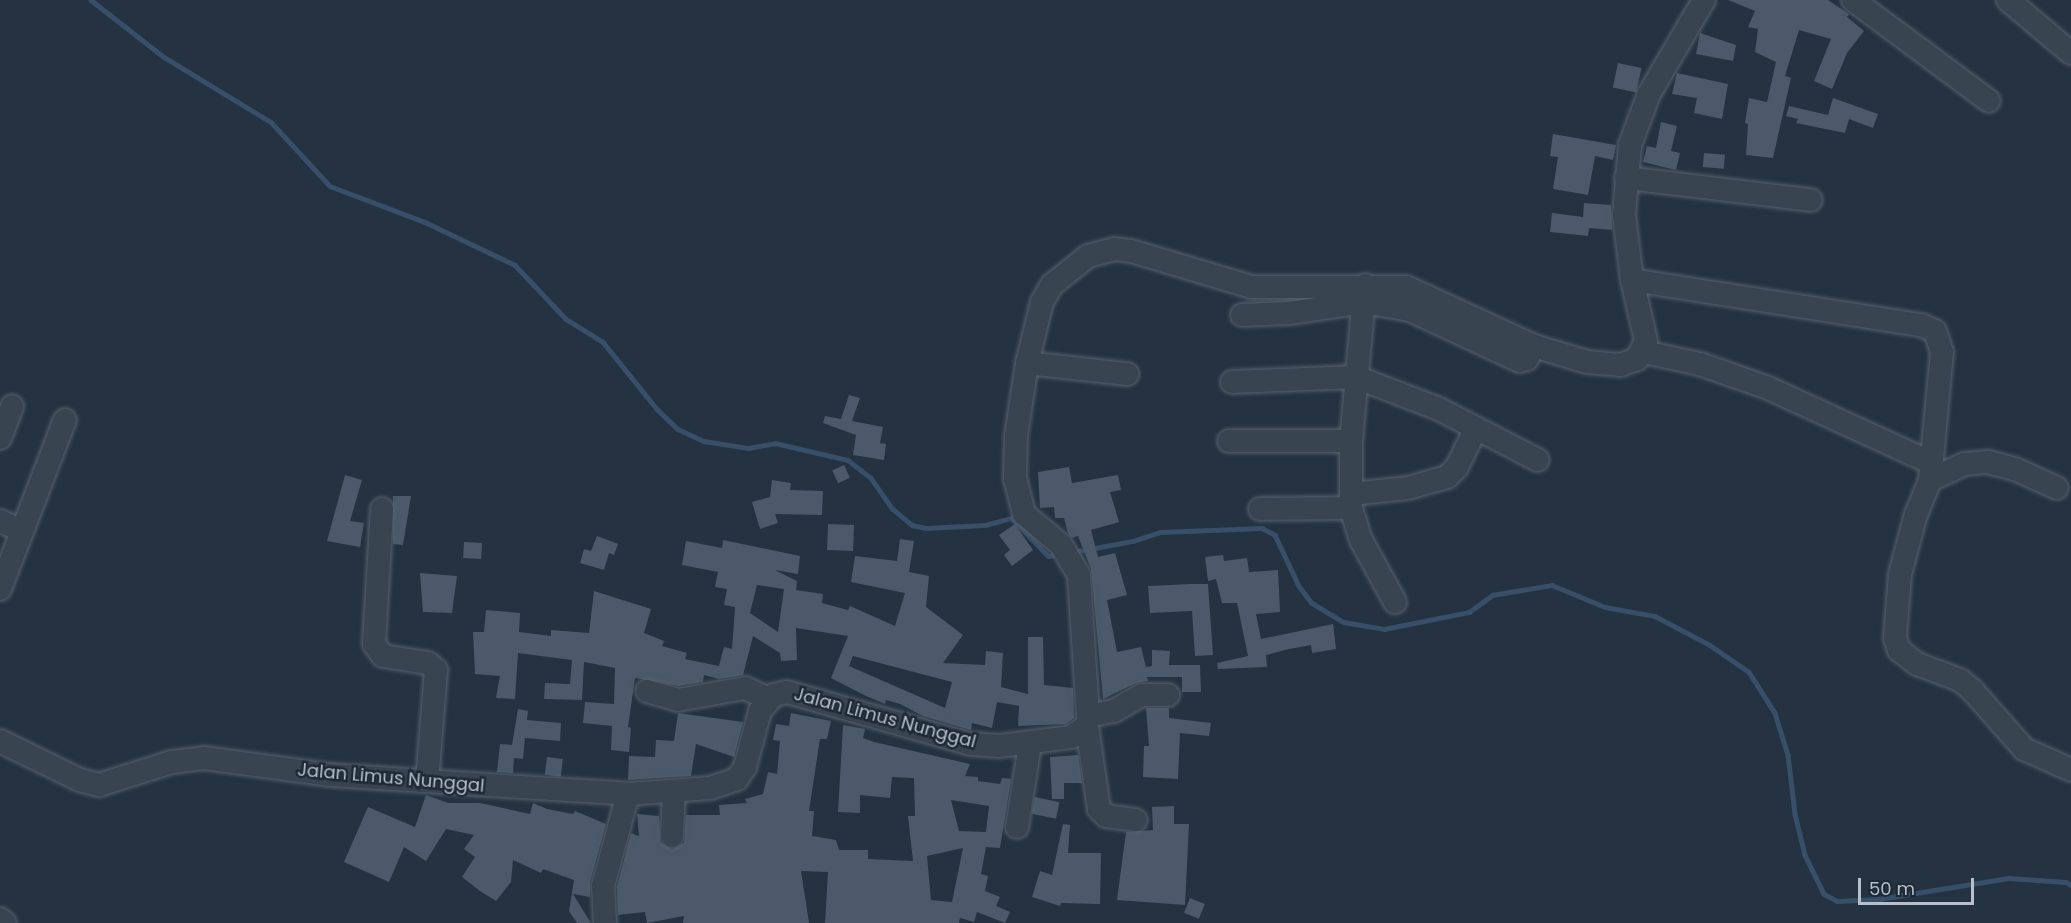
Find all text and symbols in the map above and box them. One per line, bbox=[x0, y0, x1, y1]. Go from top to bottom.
street label: Jalan Limus Nunggal bbox=[792, 683, 978, 753]
street label: Jalan Limus Nunggal bbox=[297, 759, 485, 797]
scale bar bbox=[1861, 866, 1976, 904]
text: 50 m bbox=[1869, 876, 1915, 901]

